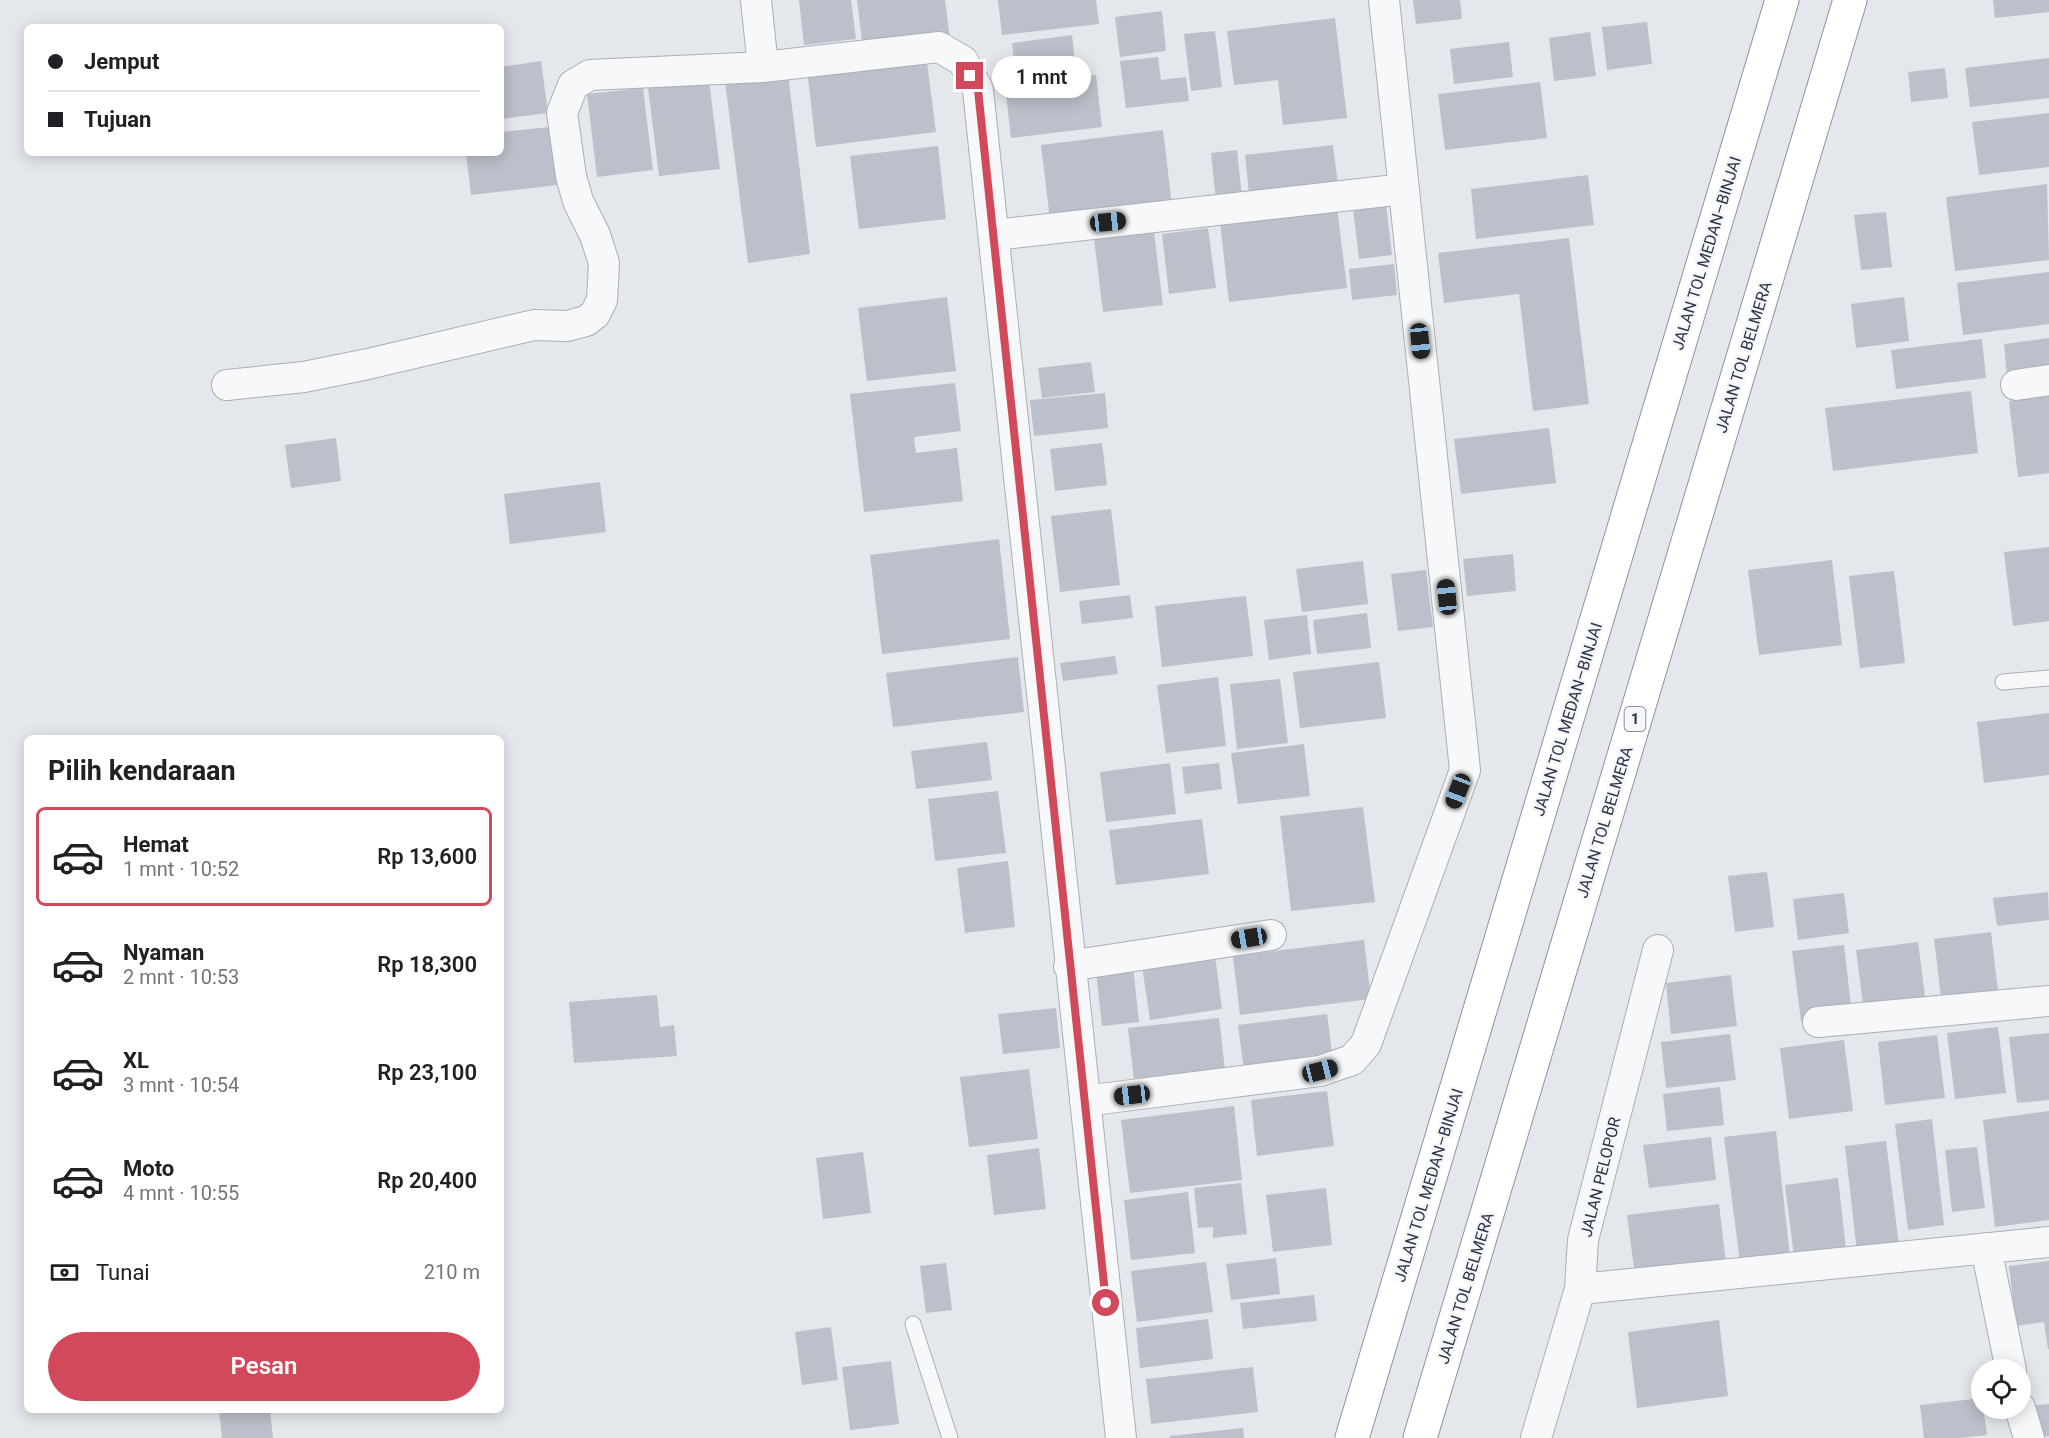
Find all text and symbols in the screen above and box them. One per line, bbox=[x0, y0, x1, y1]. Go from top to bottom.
text: Jemput bbox=[84, 49, 159, 74]
callout: 1 mnt bbox=[991, 55, 1090, 97]
route end bbox=[956, 62, 983, 89]
text: 1 mnt bbox=[1016, 65, 1067, 89]
text: Tujuan bbox=[84, 107, 151, 132]
street label: JALAN TOL MEDAN–BINJAI bbox=[1668, 154, 1745, 352]
car bbox=[1089, 211, 1127, 233]
street label: JALAN TOL BELMERA bbox=[1711, 279, 1776, 435]
car bbox=[1409, 322, 1431, 360]
car bbox=[1436, 578, 1458, 616]
street label: JALAN TOL MEDAN–BINJAI bbox=[1529, 620, 1606, 818]
road number: 1 bbox=[1624, 707, 1646, 731]
street label: JALAN TOL BELMERA bbox=[1572, 744, 1637, 900]
text: Pilih kendaraan bbox=[48, 755, 236, 787]
car bbox=[1443, 771, 1473, 811]
icon: car bbox=[51, 830, 105, 884]
text: Hemat bbox=[123, 832, 189, 857]
text: Rp 13,600 bbox=[377, 844, 477, 869]
text: 1 mnt · 10:52 bbox=[123, 857, 239, 881]
car bbox=[1230, 926, 1268, 950]
icon: car bbox=[51, 938, 105, 992]
text: Nyaman bbox=[123, 940, 204, 965]
text: Rp 18,300 bbox=[377, 952, 477, 977]
text: 2 mnt · 10:53 bbox=[123, 965, 239, 989]
icon: car bbox=[51, 1046, 105, 1100]
text: XL bbox=[123, 1048, 149, 1073]
car bbox=[1300, 1058, 1340, 1084]
text: Rp 23,100 bbox=[377, 1060, 477, 1085]
text: 3 mnt · 10:54 bbox=[123, 1073, 239, 1097]
car bbox=[1113, 1084, 1151, 1106]
street label: JALAN TOL MEDAN–BINJAI bbox=[1390, 1086, 1467, 1284]
street label: JALAN PELOPOR bbox=[1576, 1115, 1625, 1239]
icon: car bbox=[51, 1154, 105, 1208]
text: Moto bbox=[123, 1156, 174, 1181]
text: Rp 20,400 bbox=[377, 1168, 477, 1193]
text: 4 mnt · 10:55 bbox=[123, 1181, 239, 1205]
street label: JALAN TOL BELMERA bbox=[1433, 1210, 1498, 1366]
icon: cash bbox=[48, 1256, 81, 1289]
text: Tunai bbox=[96, 1260, 150, 1285]
text: 210 m bbox=[424, 1260, 480, 1284]
route start bbox=[1092, 1289, 1119, 1316]
button: Pesan bbox=[48, 1332, 480, 1401]
map controls bbox=[1971, 1359, 2031, 1419]
button: locate bbox=[1971, 1359, 2031, 1419]

